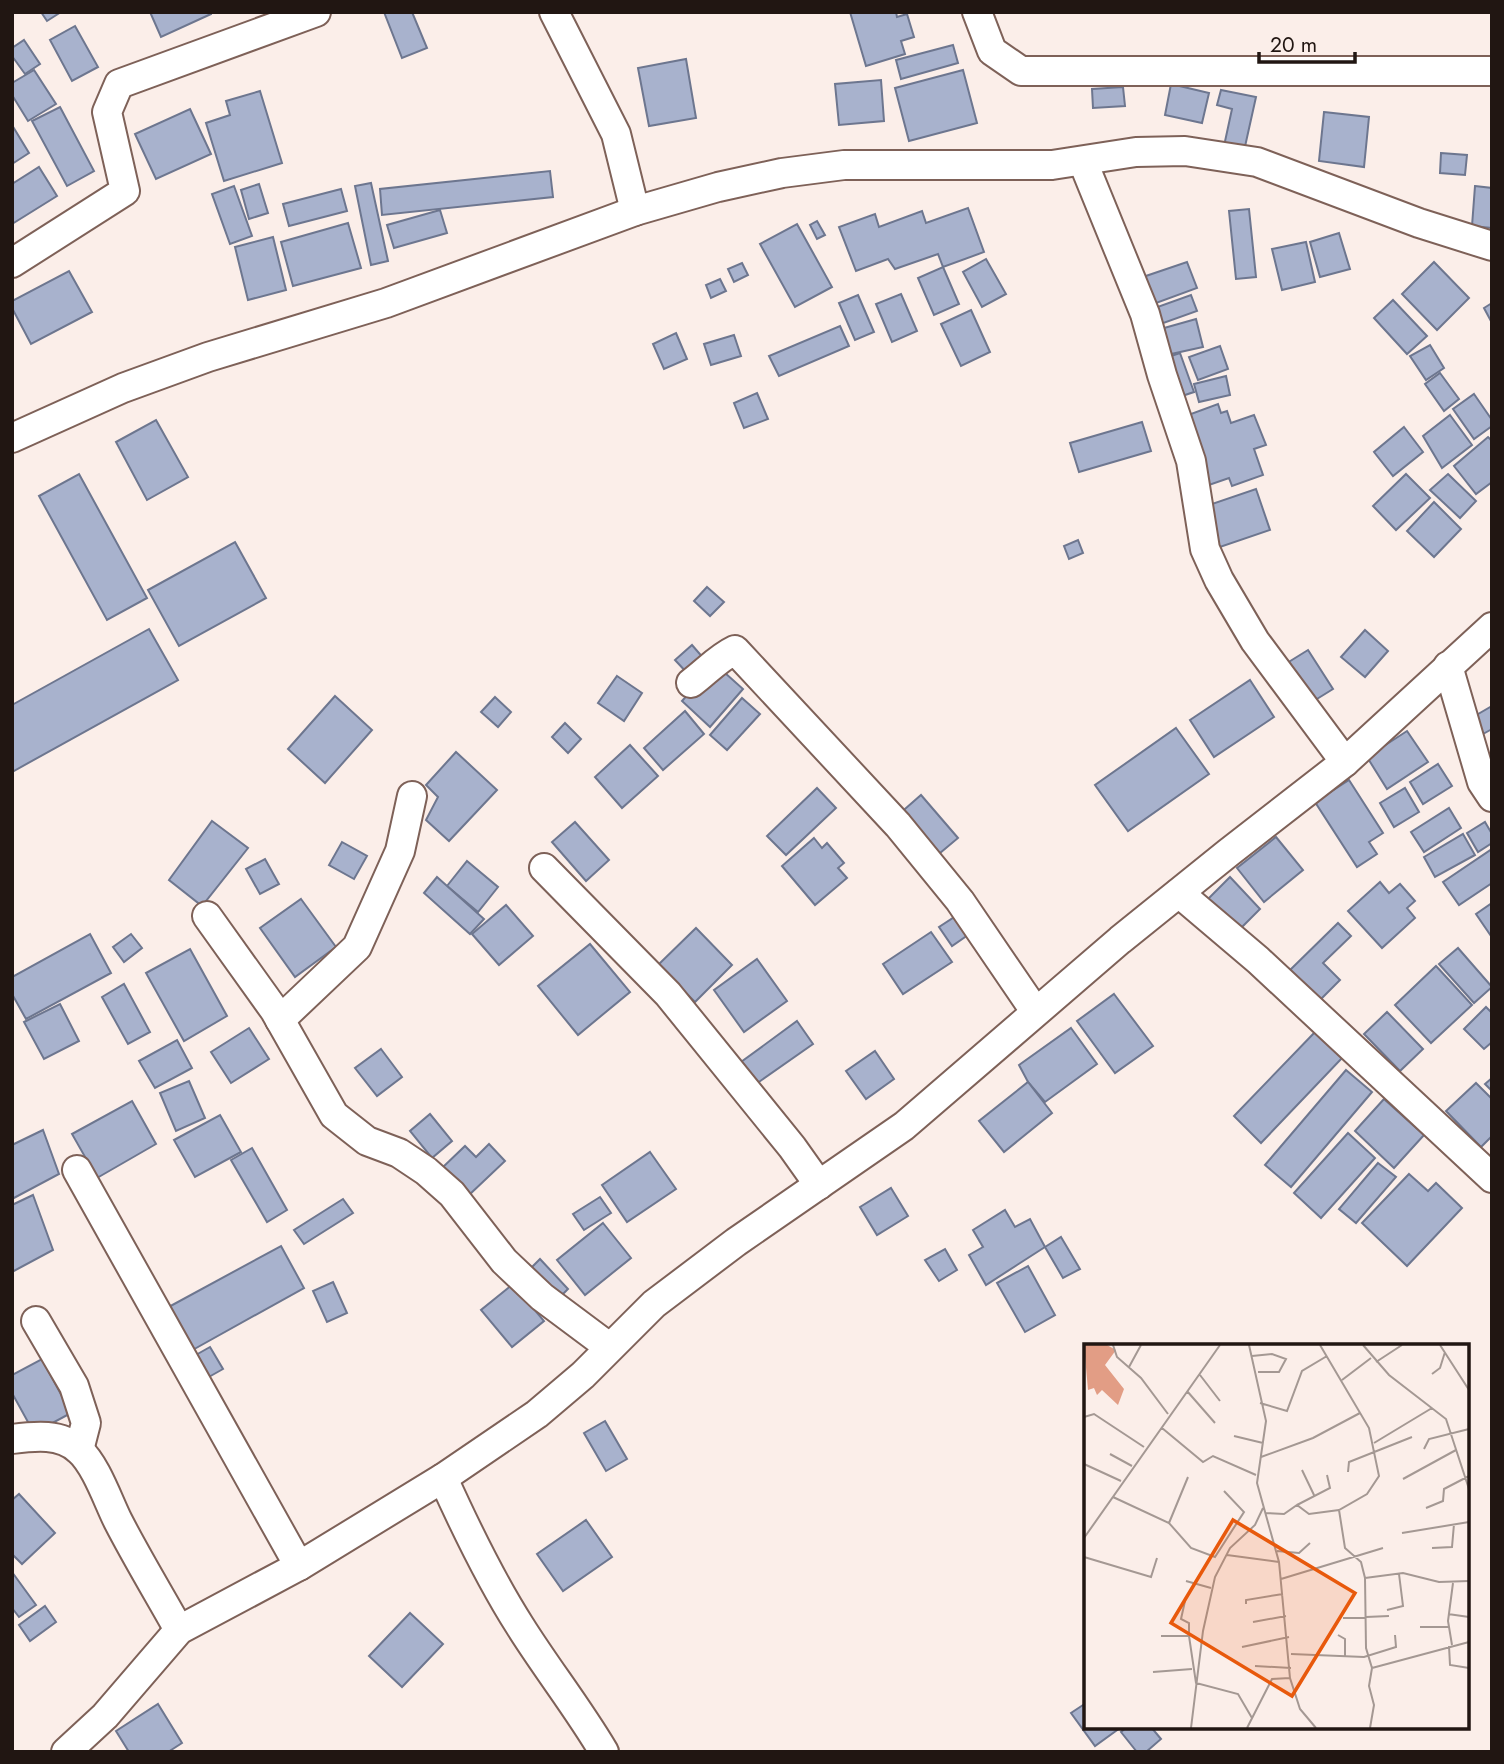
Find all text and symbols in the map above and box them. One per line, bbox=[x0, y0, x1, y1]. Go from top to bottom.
scale bar bbox=[1259, 21, 1355, 65]
text: 20 m bbox=[1270, 30, 1317, 60]
inset map bbox=[1084, 1344, 1469, 1729]

